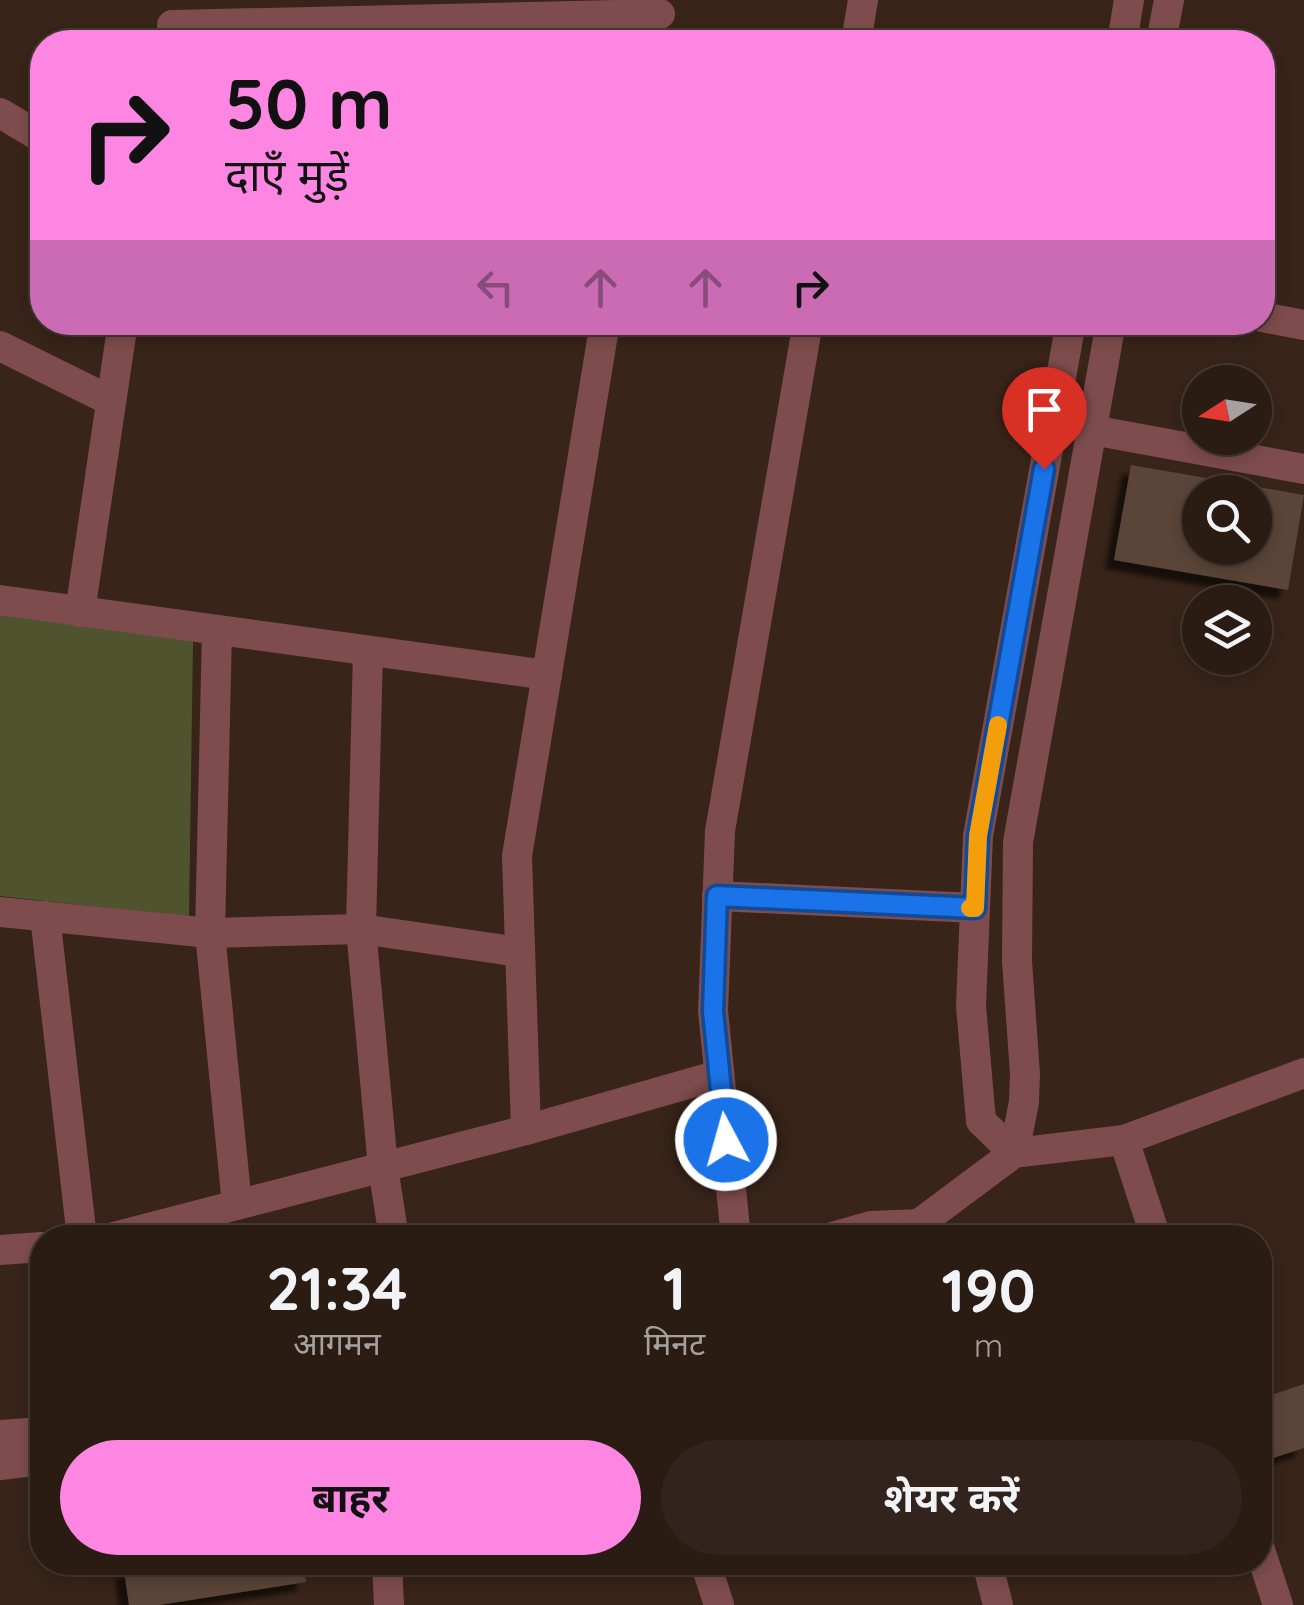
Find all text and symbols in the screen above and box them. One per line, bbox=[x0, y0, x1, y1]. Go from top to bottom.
text: 50 m bbox=[225, 59, 392, 147]
icon: right bbox=[60, 70, 190, 200]
text: दाएँ मुड़ें bbox=[225, 146, 349, 202]
icon: left bbox=[468, 260, 523, 315]
icon: ahead bbox=[573, 260, 628, 315]
icon: ahead bbox=[678, 260, 733, 315]
icon: right bbox=[783, 260, 838, 315]
north arrow bbox=[1182, 365, 1272, 455]
map controls bbox=[1182, 365, 1272, 675]
pin bbox=[1002, 367, 1087, 470]
icon: arrive bbox=[1017, 382, 1072, 437]
button: search bbox=[1182, 475, 1272, 565]
button: layers bbox=[1182, 585, 1272, 675]
position arrow bbox=[674, 1088, 778, 1192]
text: 21:34 bbox=[266, 1250, 408, 1325]
text: 1 bbox=[663, 1250, 686, 1325]
text: 190 bbox=[941, 1252, 1036, 1327]
text: आगमन bbox=[293, 1323, 381, 1363]
text: मिनट bbox=[644, 1323, 705, 1363]
text: m bbox=[974, 1325, 1003, 1365]
button: बाहर bbox=[60, 1440, 641, 1555]
button: शेयर करें bbox=[661, 1440, 1242, 1555]

